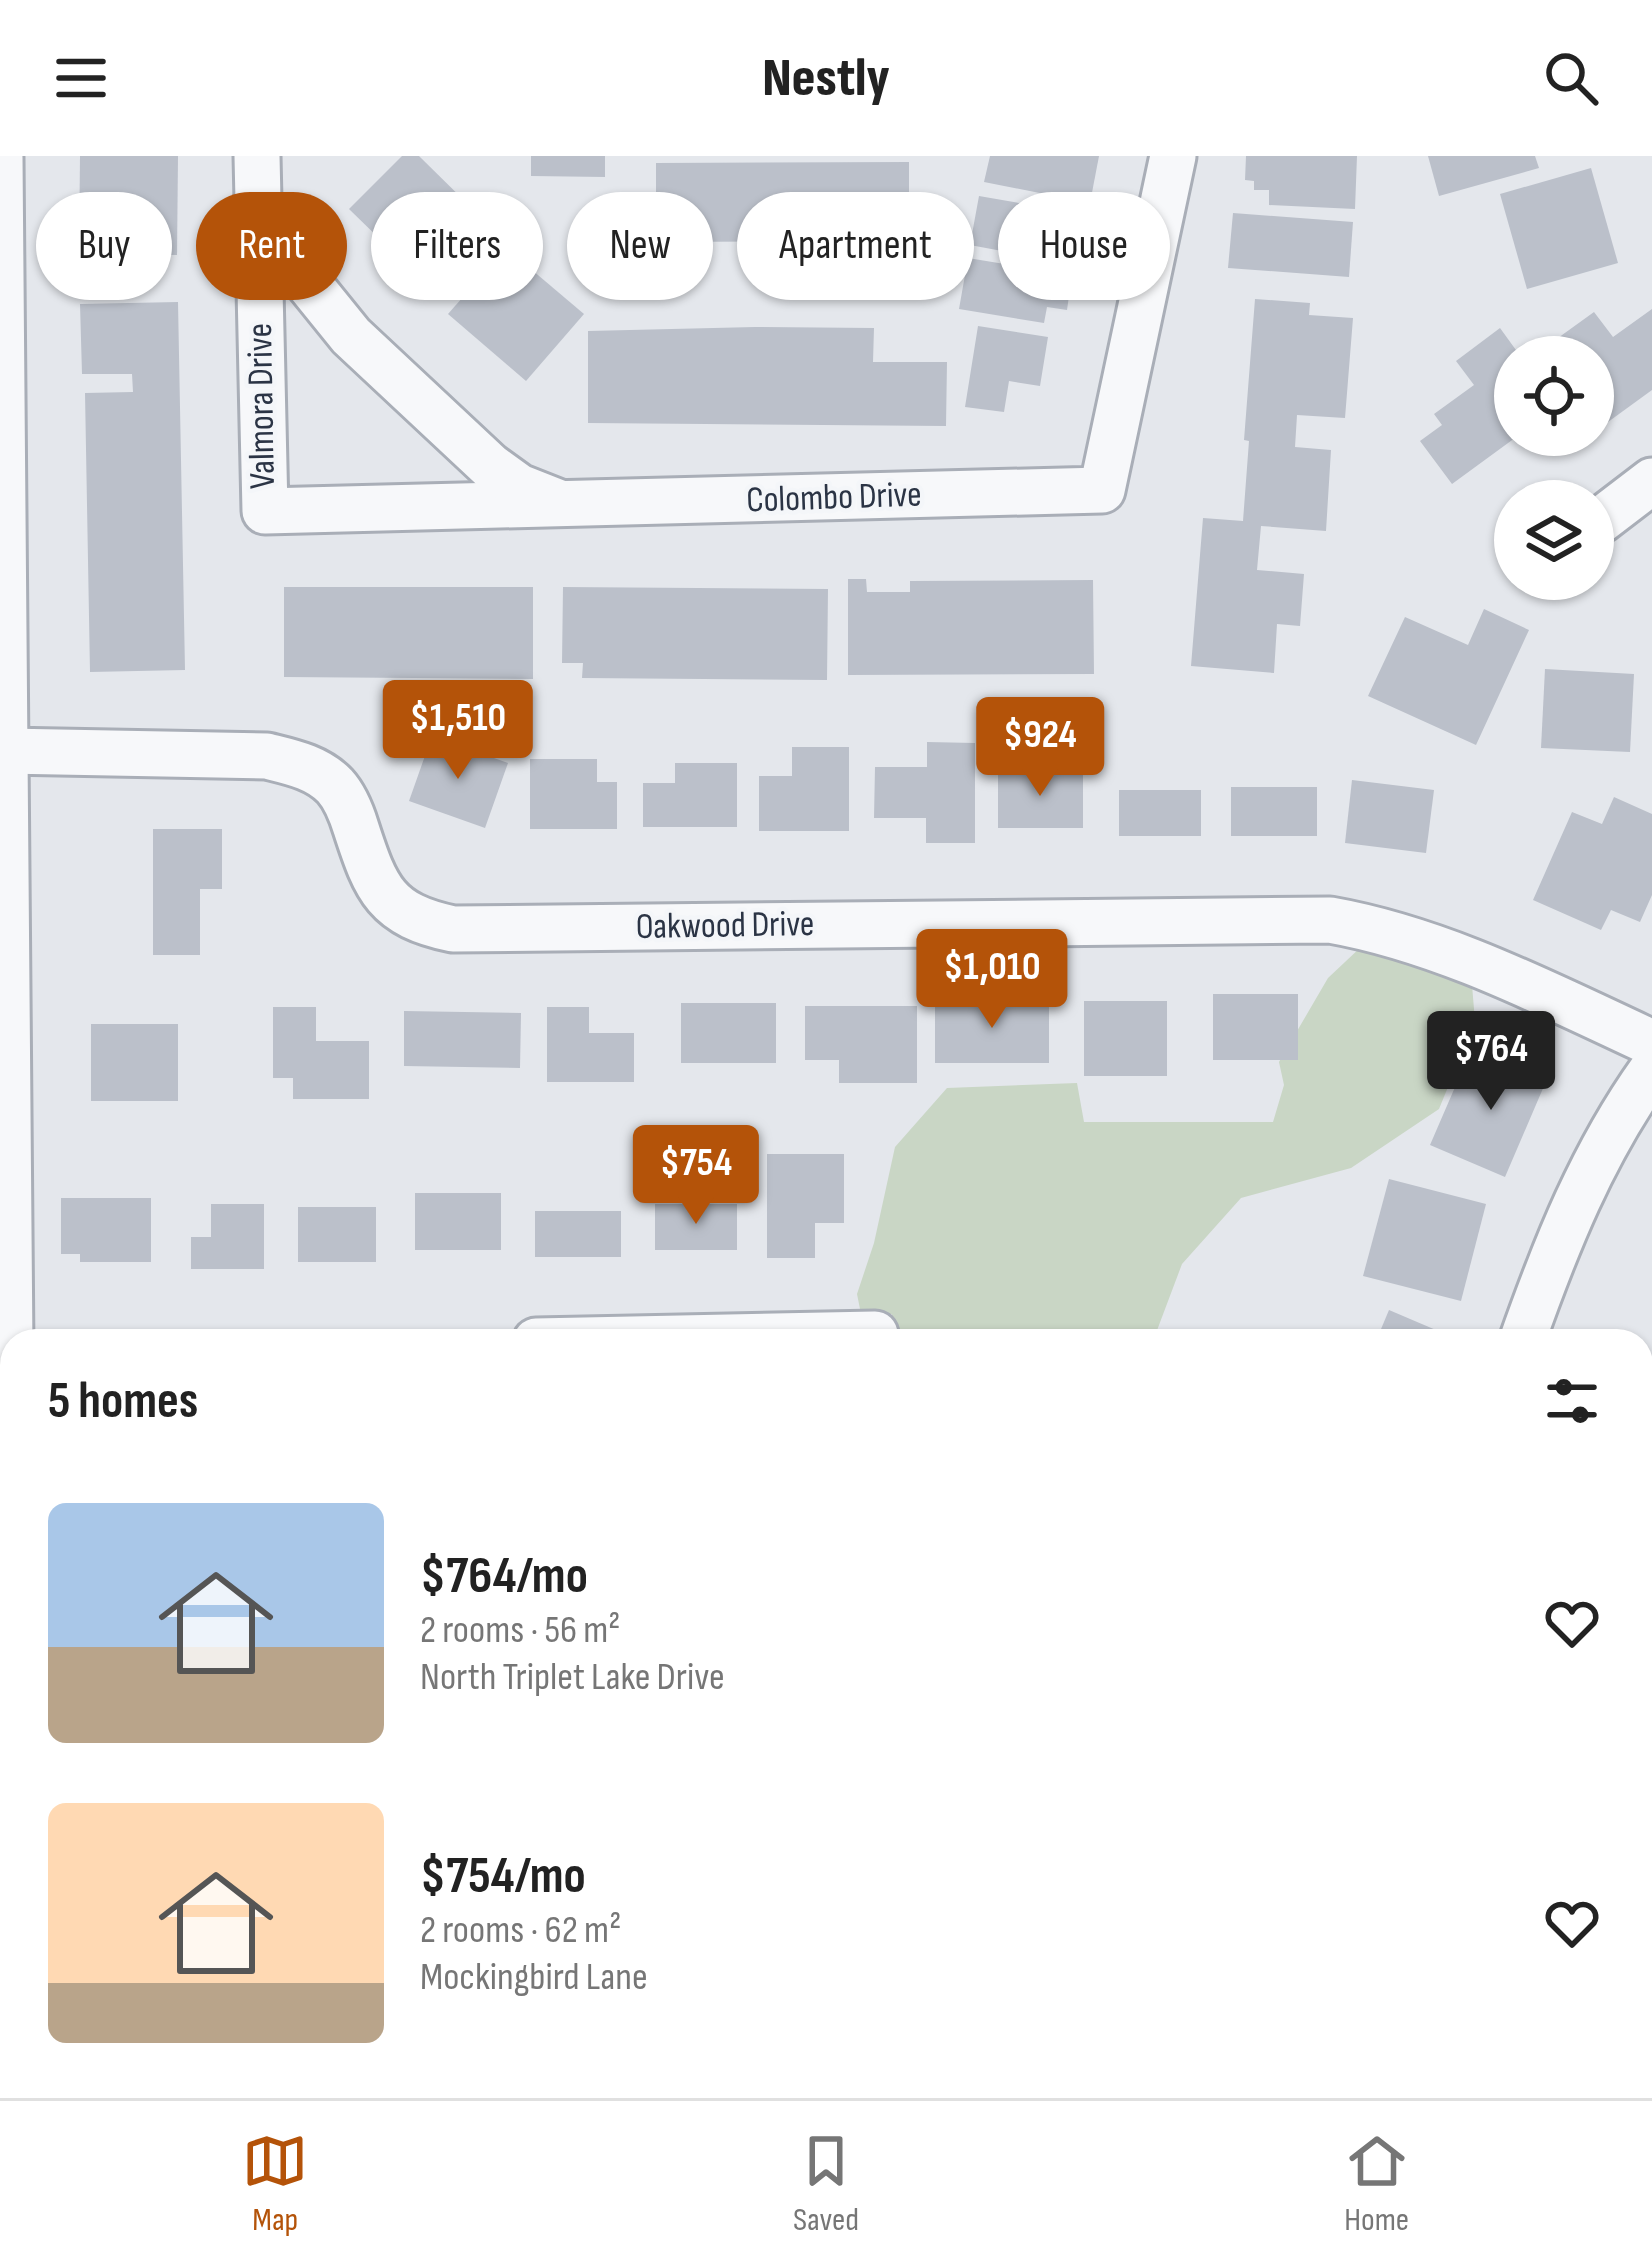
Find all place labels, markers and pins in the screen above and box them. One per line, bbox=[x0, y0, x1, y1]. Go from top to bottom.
pin: $1,510 bbox=[360, 680, 556, 782]
pin: $924 bbox=[969, 697, 1111, 799]
pin: $1,010 bbox=[894, 929, 1090, 1031]
pin: $764 bbox=[1420, 1011, 1562, 1113]
pin: $754 bbox=[625, 1125, 767, 1227]

